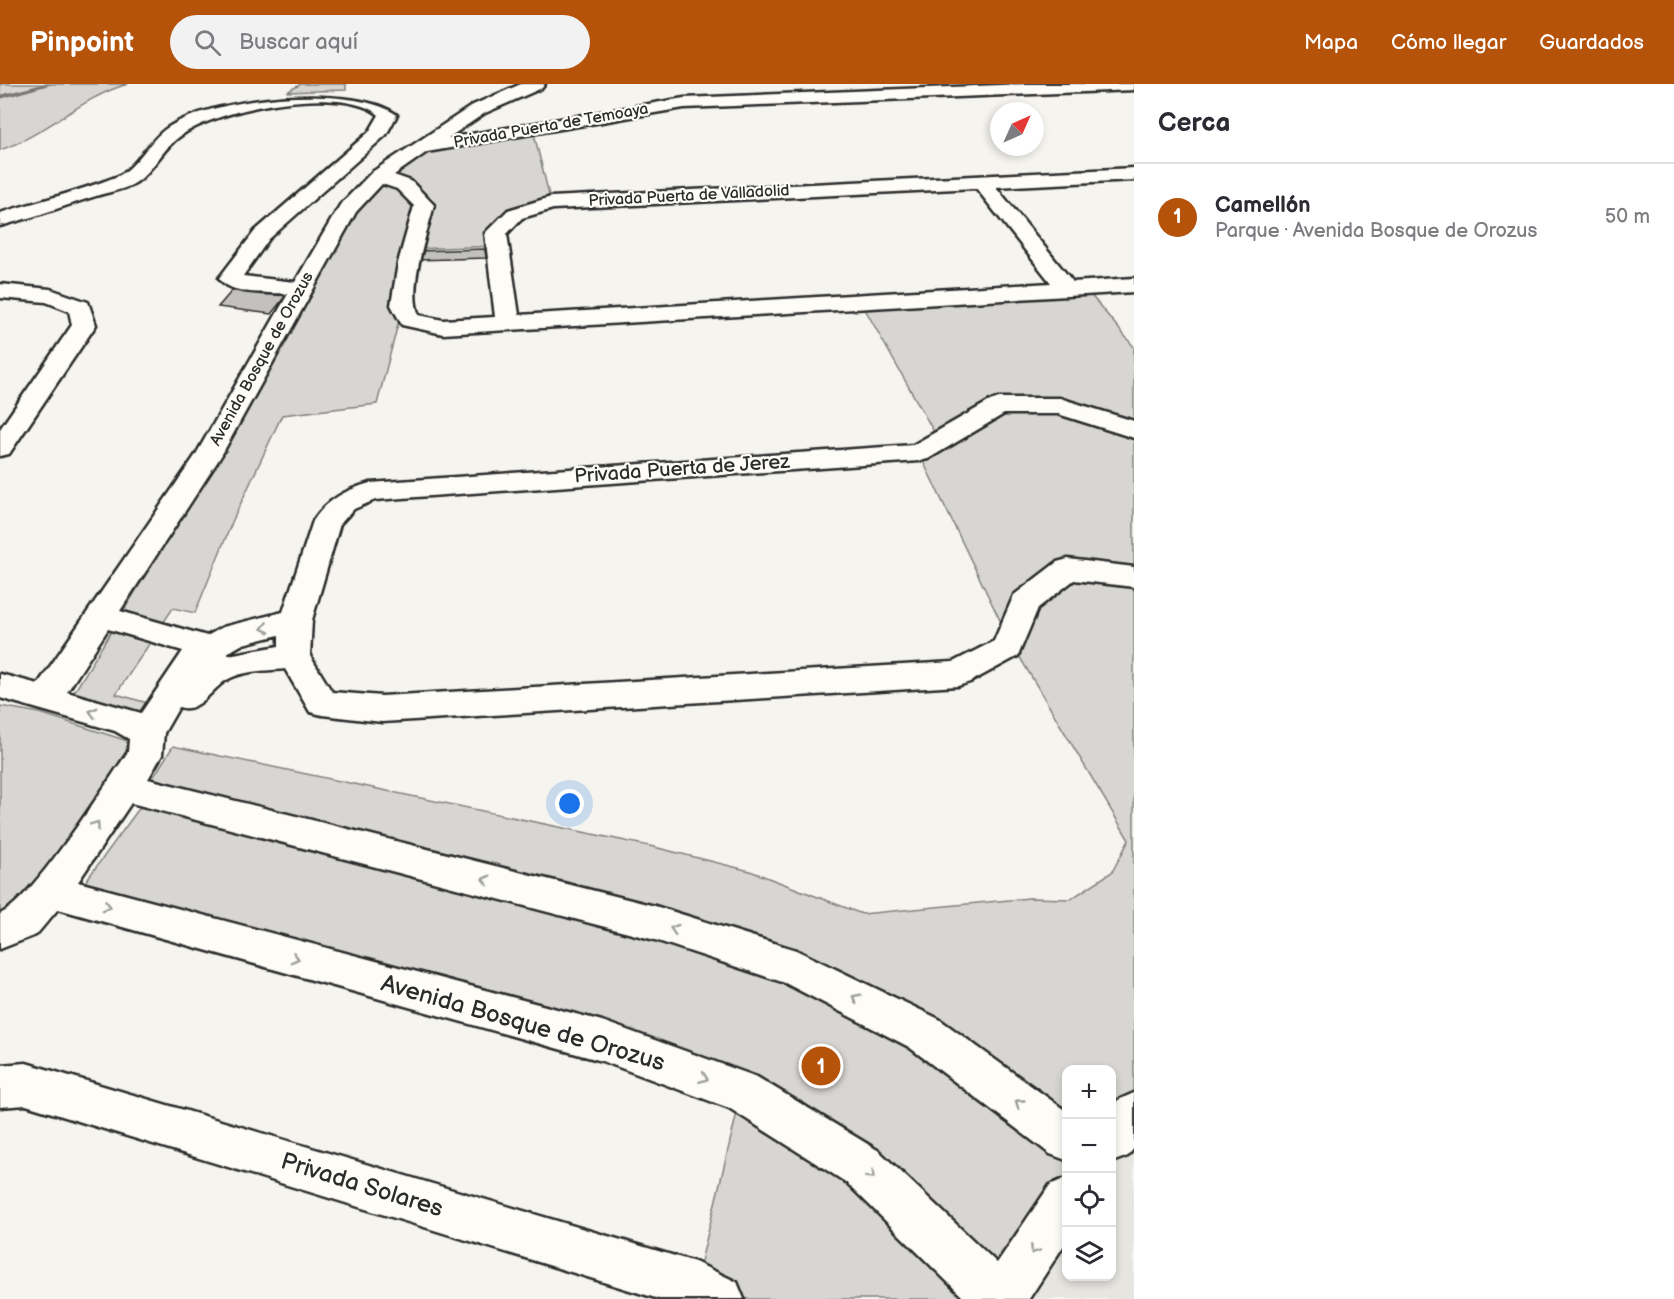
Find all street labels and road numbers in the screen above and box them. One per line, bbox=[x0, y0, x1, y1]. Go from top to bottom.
street label: Privada Puerta de Temoaya bbox=[452, 99, 650, 153]
street label: Privada Puerta de Valladolid bbox=[588, 181, 790, 211]
street label: Avenida Bosque de Orozus bbox=[206, 269, 318, 449]
street label: Privada Puerta de Jerez bbox=[574, 449, 791, 488]
street label: Avenida Bosque de Orozus bbox=[378, 969, 668, 1077]
street label: Privada Solares bbox=[277, 1147, 447, 1223]

